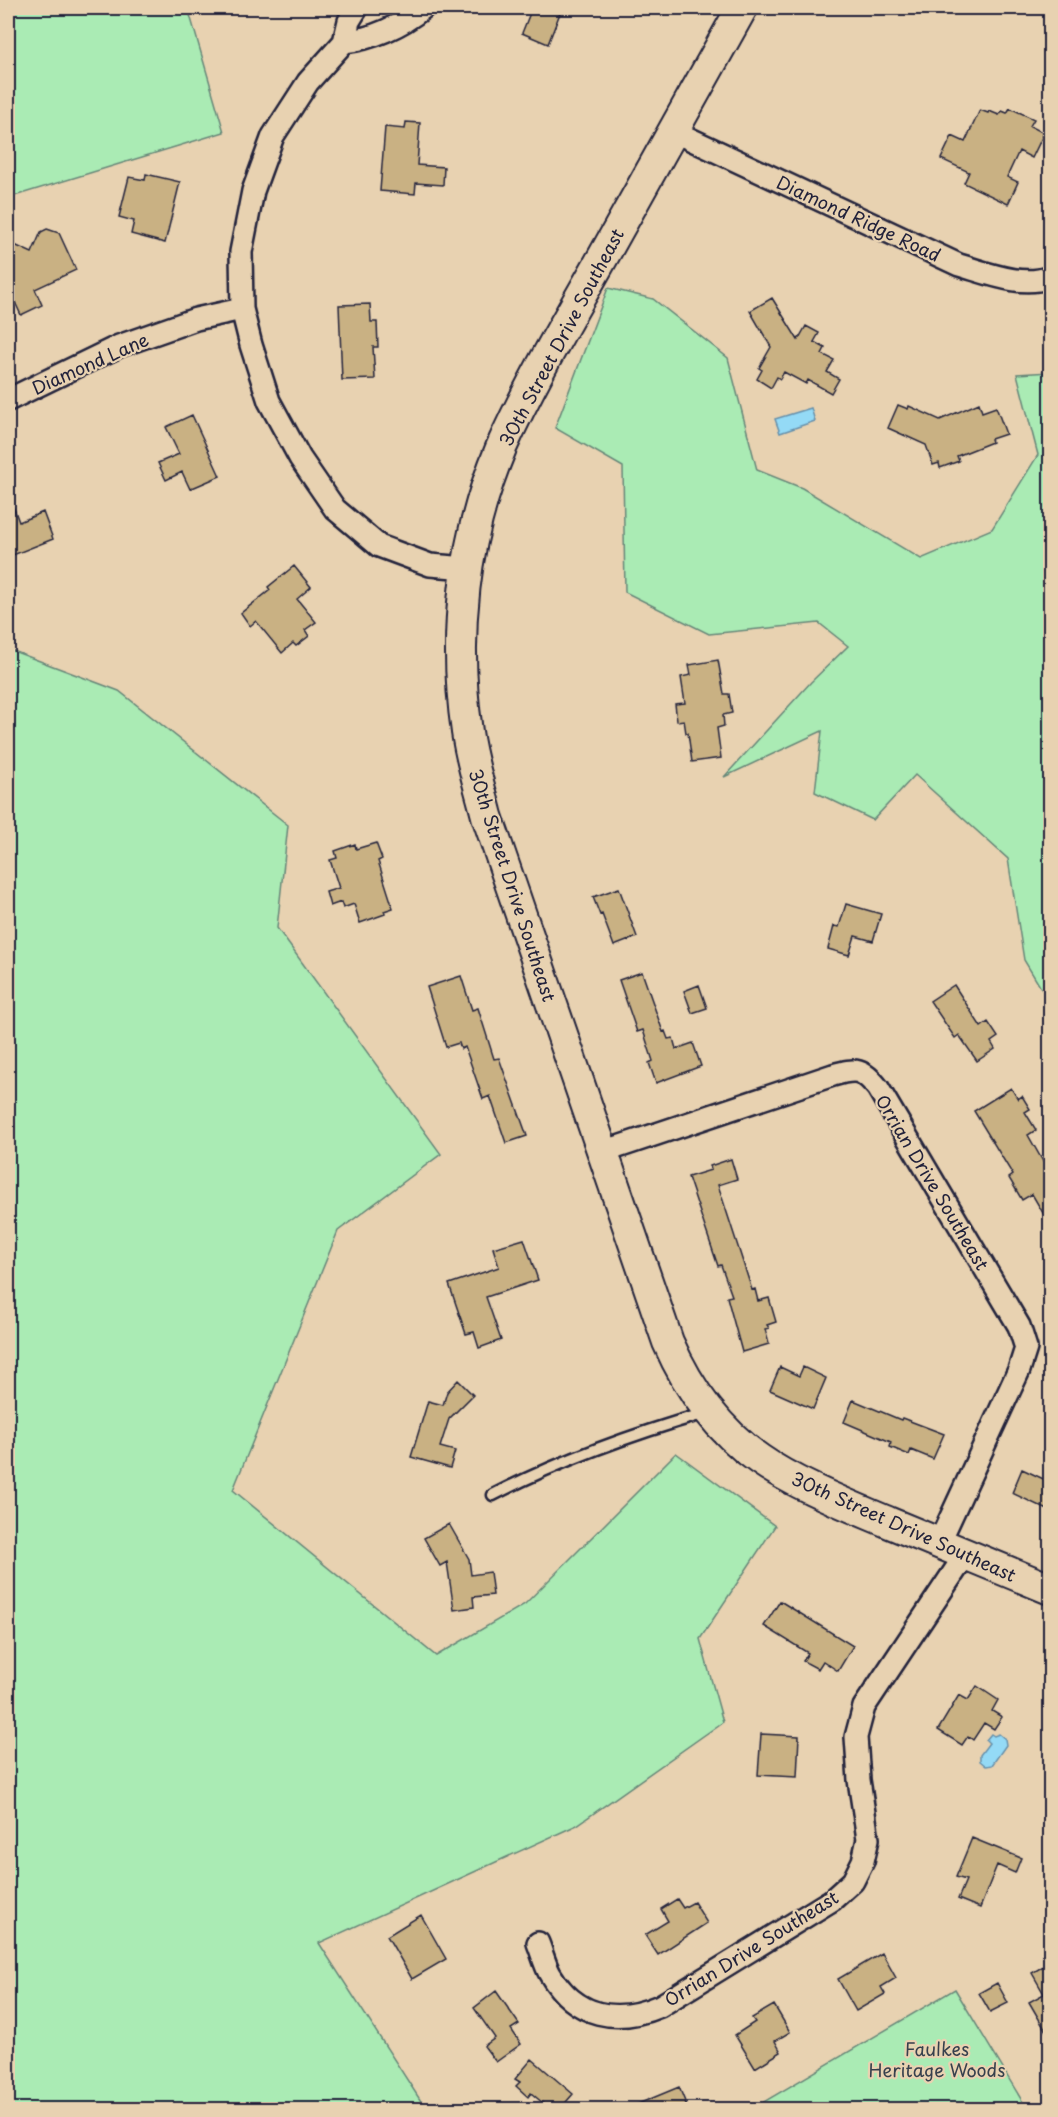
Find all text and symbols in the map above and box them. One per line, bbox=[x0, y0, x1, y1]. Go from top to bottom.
street label: Diamond Ridge Road bbox=[772, 168, 946, 268]
street label: 30th Street Drive Southeast bbox=[492, 223, 630, 451]
street label: Diamond Lane bbox=[27, 325, 153, 401]
street label: 30th Street Drive Southeast bbox=[463, 765, 563, 1005]
street label: Orrian Drive Southeast bbox=[870, 1089, 996, 1275]
street label: 30th Street Drive Southeast bbox=[787, 1464, 1021, 1588]
street label: Orrian Drive Southeast bbox=[659, 1883, 843, 2013]
park label: Faulkes Heritage Woods bbox=[869, 2035, 1005, 2083]

